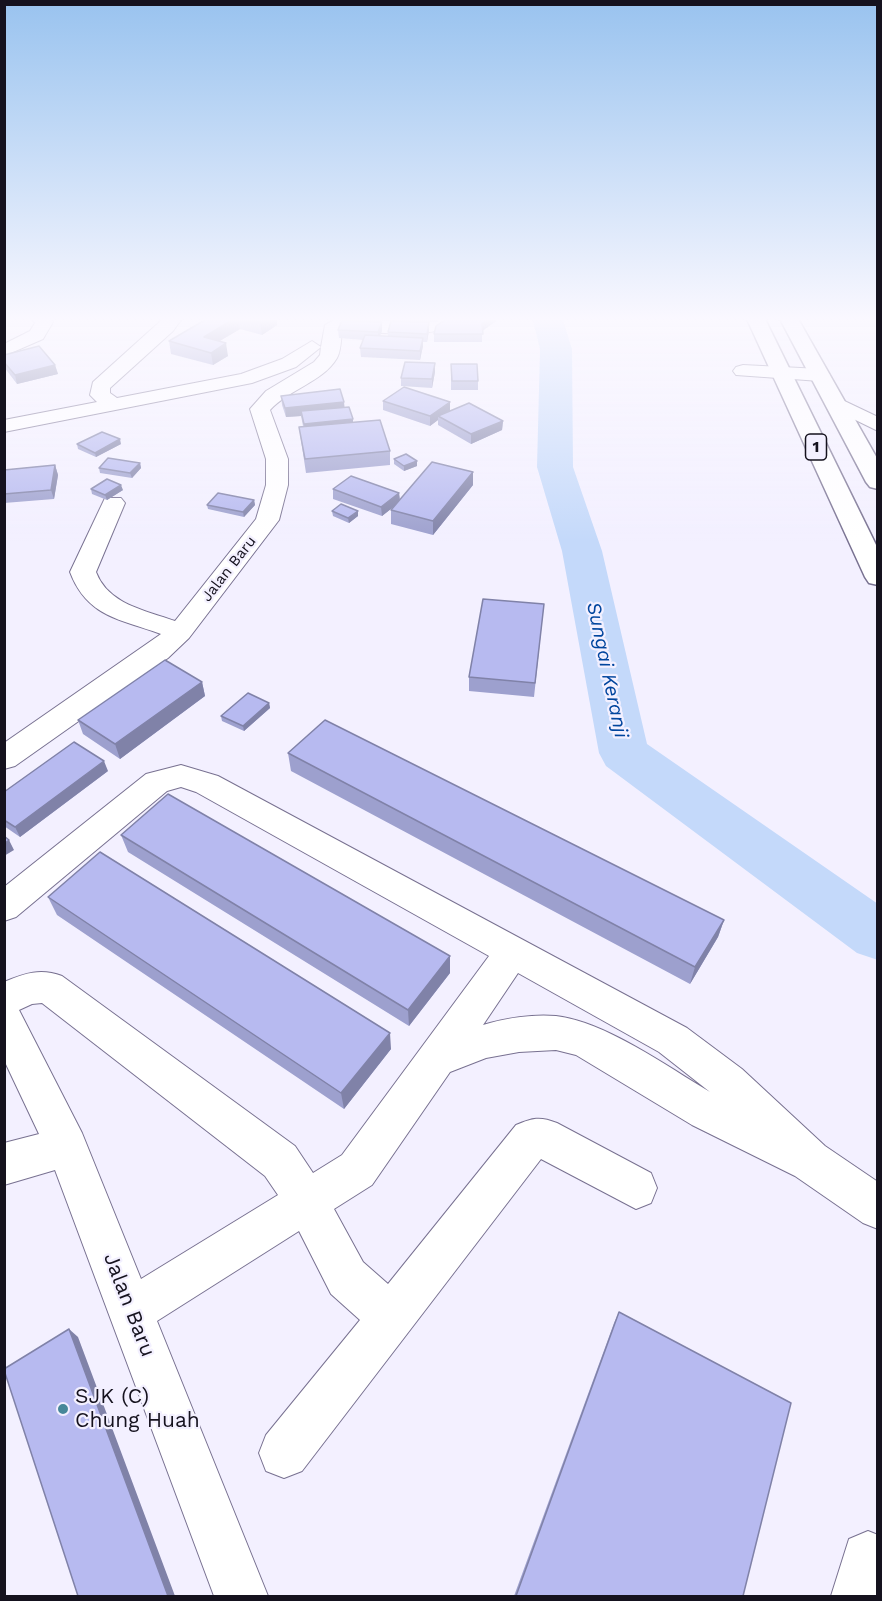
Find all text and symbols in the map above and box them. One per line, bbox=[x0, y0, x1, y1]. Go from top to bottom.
road number: 1 bbox=[806, 434, 826, 460]
street label: Jalan Baru bbox=[198, 533, 260, 605]
water label: Sungai Keranji bbox=[581, 600, 633, 740]
street label: Jalan Baru bbox=[98, 1250, 160, 1360]
place label: SJK (C) Chung Huah bbox=[75, 1384, 200, 1434]
marker: SJK (C) Chung Huah bbox=[56, 1402, 70, 1416]

